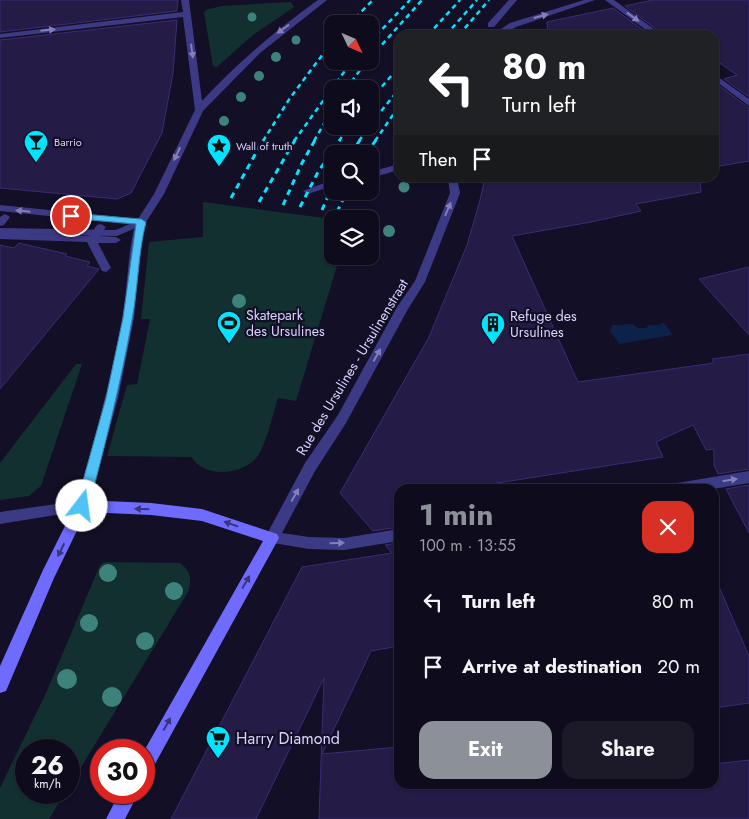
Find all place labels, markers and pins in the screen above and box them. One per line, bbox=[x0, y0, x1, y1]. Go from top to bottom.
bar icon: Barrio bbox=[23, 129, 49, 163]
place icon: Wall of truth bbox=[206, 133, 232, 167]
place label: Barrio bbox=[54, 134, 82, 150]
place label: Wall of truth bbox=[236, 138, 293, 154]
pin bbox=[50, 195, 92, 237]
place label: Skatepark des Ursulines bbox=[246, 305, 325, 341]
place label: Refuge des Ursulines bbox=[510, 306, 577, 342]
sports icon: Skatepark des Ursulines bbox=[216, 310, 242, 344]
building icon: Refuge des Ursulines bbox=[480, 311, 506, 345]
supermarket icon: Harry Diamond bbox=[205, 725, 231, 759]
place label: Harry Diamond bbox=[236, 727, 340, 750]

